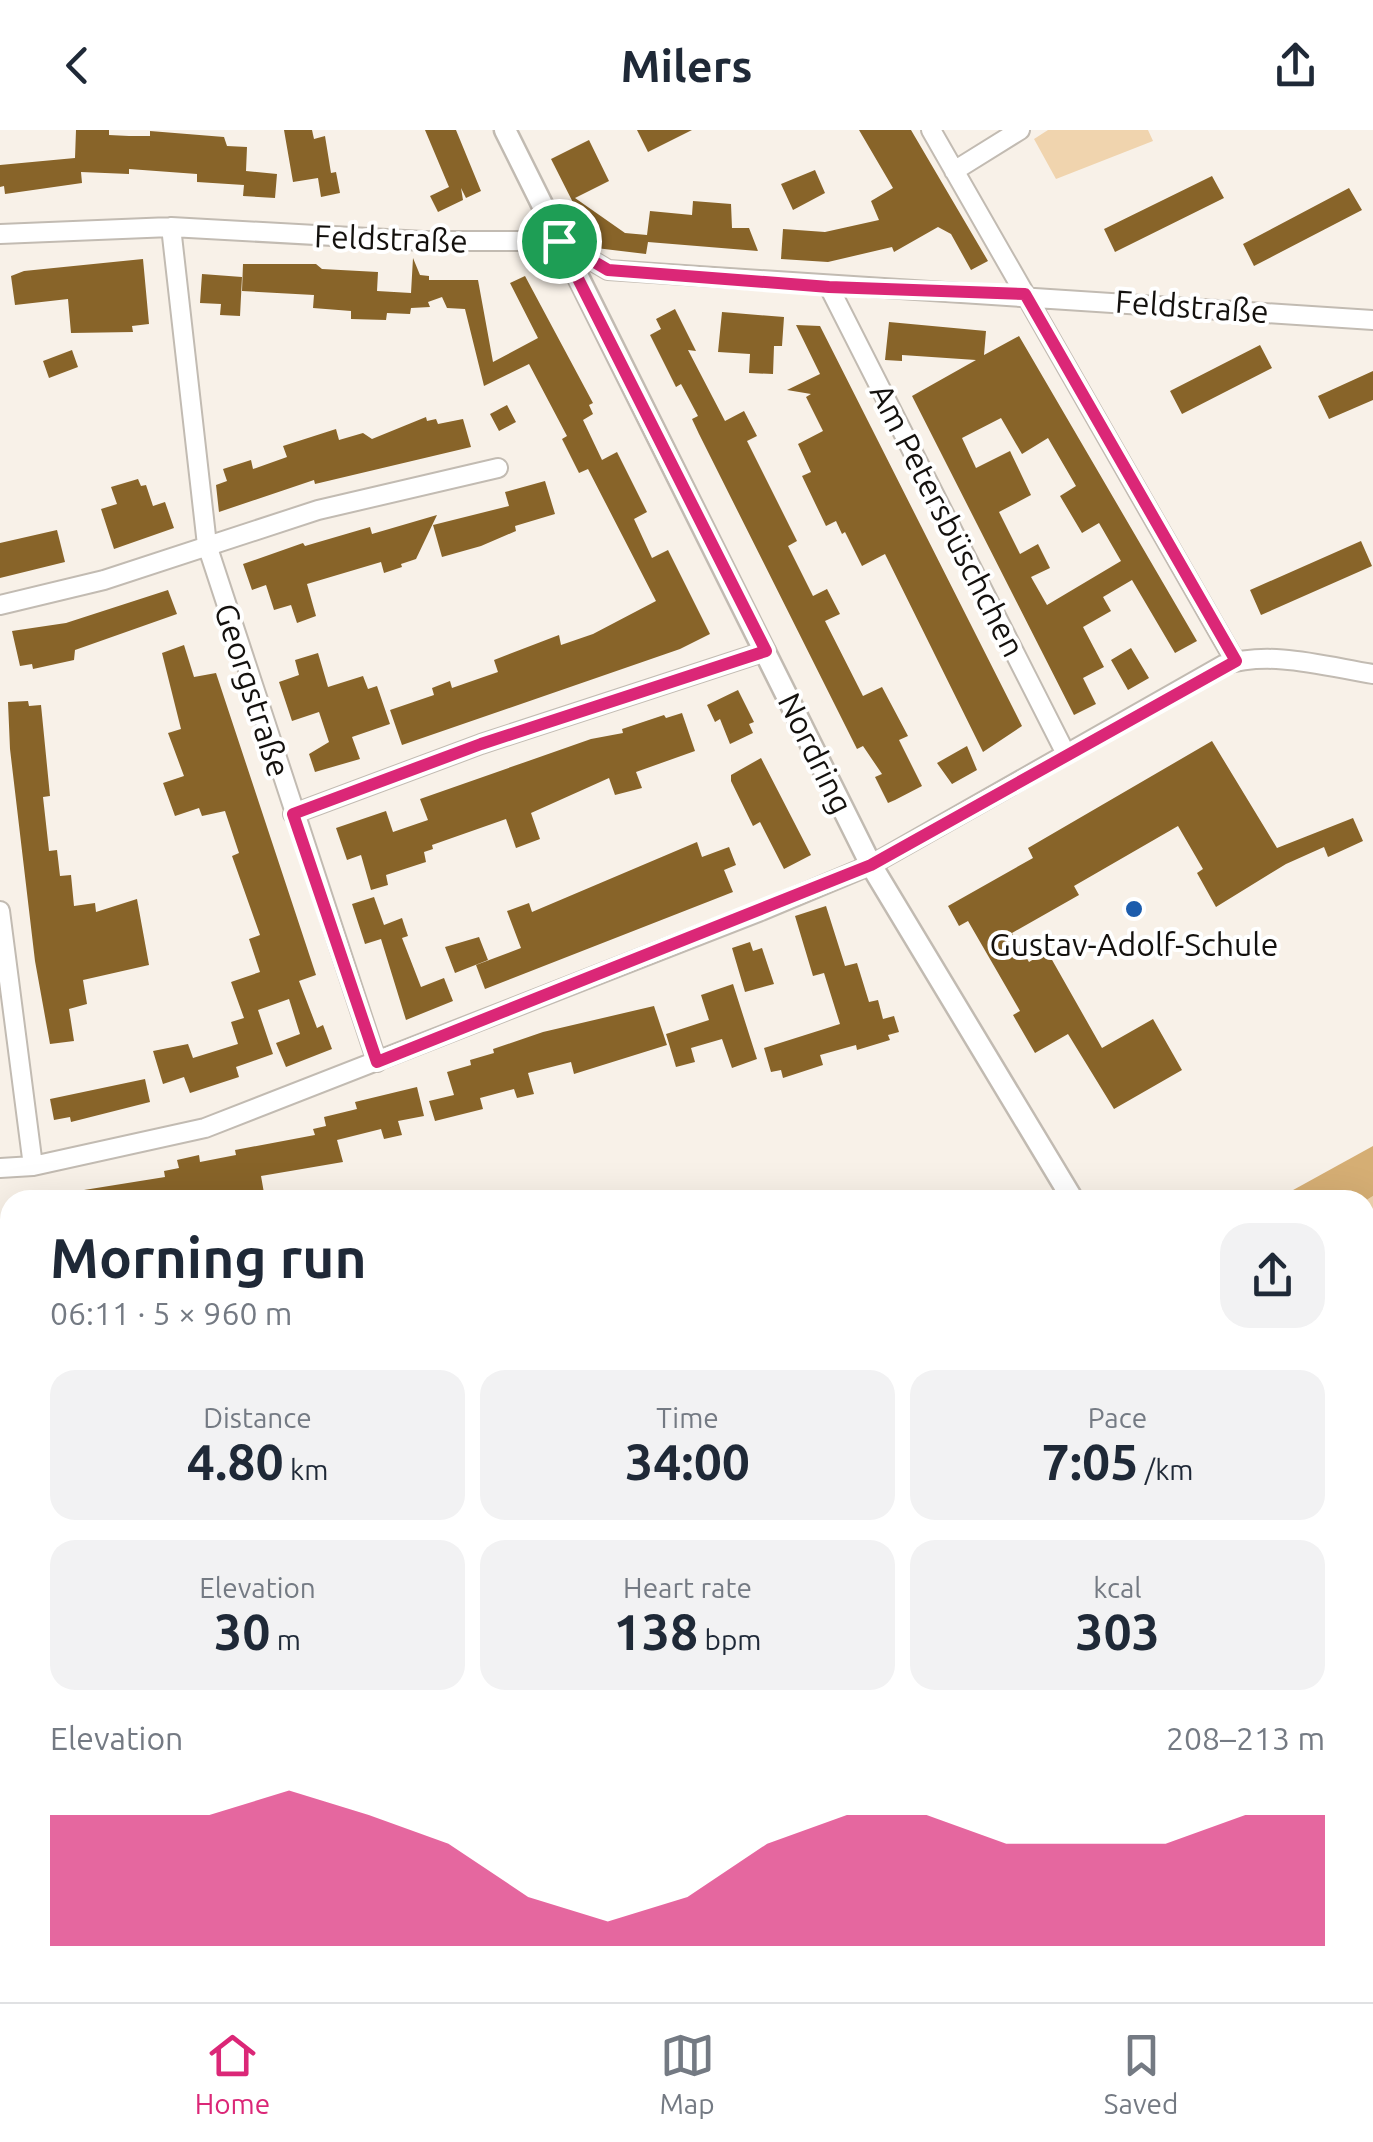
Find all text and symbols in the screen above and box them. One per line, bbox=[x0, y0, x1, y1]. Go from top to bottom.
icon: back bbox=[50, 38, 105, 93]
icon: share bbox=[1268, 38, 1323, 93]
text: Milers bbox=[621, 40, 752, 91]
pin bbox=[517, 199, 602, 284]
icon: arrive bbox=[532, 214, 587, 269]
street label: Feldstraße bbox=[314, 217, 468, 259]
street label: Feldstraße bbox=[1114, 283, 1270, 329]
street label: Am Petersbüschchen bbox=[864, 378, 1032, 662]
street label: Georgstraße bbox=[208, 599, 298, 781]
street label: Nordring bbox=[772, 687, 860, 819]
marker: Gustav-Adolf-Schule bbox=[1123, 898, 1145, 920]
place label: Gustav-Adolf-Schule bbox=[990, 926, 1278, 962]
button: share bbox=[1220, 1223, 1325, 1328]
text: Morning run bbox=[50, 1227, 367, 1288]
text: 06:11 · 5 × 960 m bbox=[50, 1295, 292, 1331]
text: Distance bbox=[203, 1402, 312, 1433]
text: Time bbox=[656, 1402, 719, 1433]
text: Pace bbox=[1088, 1402, 1147, 1433]
text: 4.80 bbox=[187, 1433, 284, 1489]
text: 34:00 bbox=[625, 1433, 750, 1489]
text: 7:05 bbox=[1042, 1433, 1138, 1489]
text: km bbox=[284, 1454, 328, 1485]
text: /km bbox=[1138, 1454, 1193, 1485]
text: Elevation bbox=[199, 1572, 316, 1603]
text: Heart rate bbox=[623, 1572, 752, 1603]
text: kcal bbox=[1093, 1572, 1142, 1603]
text: 30 bbox=[214, 1603, 270, 1659]
text: 138 bbox=[614, 1603, 698, 1659]
text: 303 bbox=[1075, 1603, 1160, 1659]
text: m bbox=[270, 1624, 301, 1655]
text: bpm bbox=[698, 1624, 761, 1655]
text: Elevation bbox=[50, 1720, 183, 1756]
text: 208–213 m bbox=[1166, 1720, 1325, 1756]
tab: Home bbox=[195, 2028, 270, 2119]
tab: Map bbox=[659, 2028, 715, 2119]
tab: Saved bbox=[1104, 2028, 1178, 2119]

